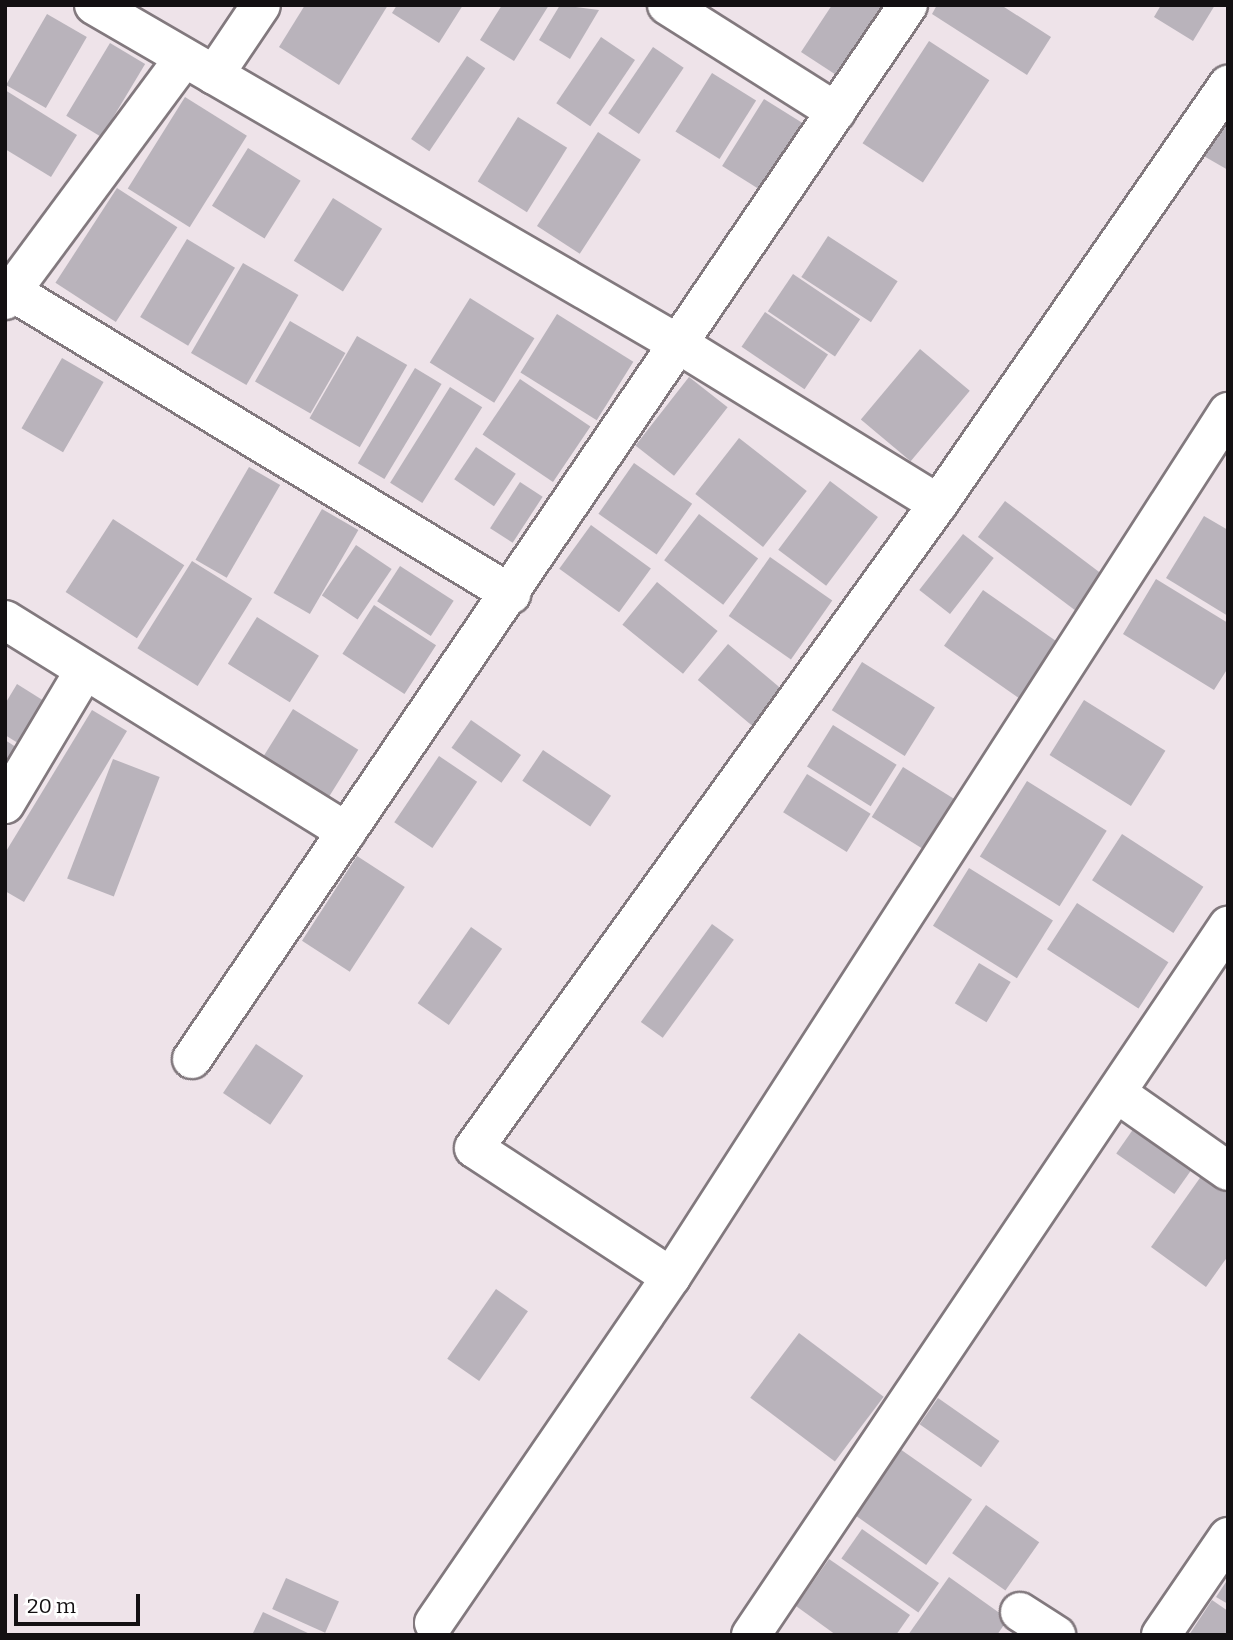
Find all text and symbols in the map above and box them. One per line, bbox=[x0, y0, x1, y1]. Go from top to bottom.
scale bar bbox=[18, 1580, 144, 1624]
text: 20 m bbox=[27, 1593, 76, 1619]

